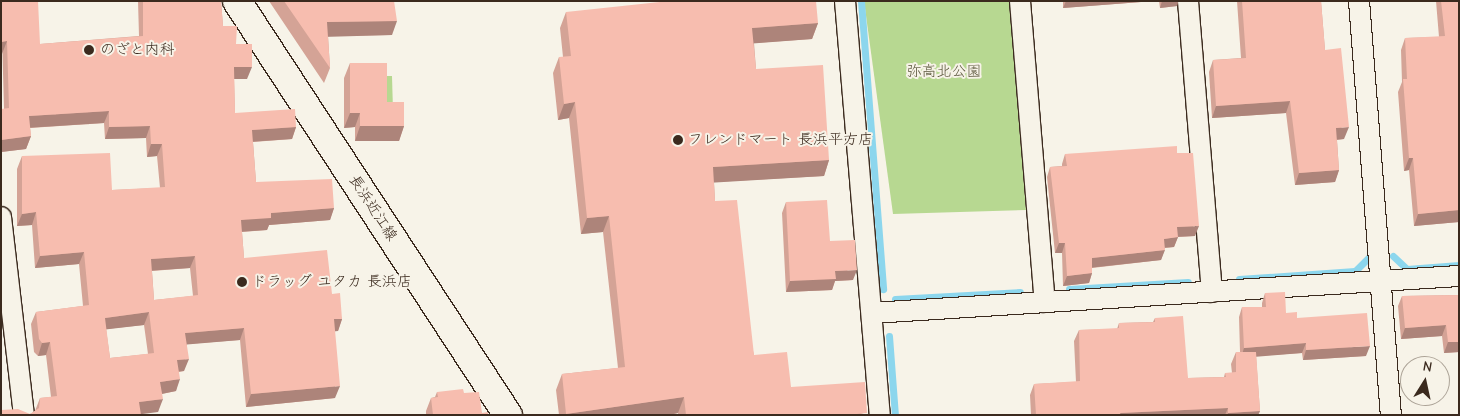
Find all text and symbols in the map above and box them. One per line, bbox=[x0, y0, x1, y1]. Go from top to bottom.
place label: のざと内科 bbox=[100, 41, 175, 59]
marker: のざと内科 bbox=[82, 43, 96, 57]
park label: 弥高北公園 bbox=[907, 63, 981, 81]
place label: フレンドマート 長浜平方店 bbox=[688, 131, 873, 149]
marker: フレンドマート 長浜平方店 bbox=[672, 134, 684, 146]
street label: 長浜近江線 bbox=[345, 172, 401, 244]
place label: ドラッグ ユタカ 長浜店 bbox=[252, 273, 412, 291]
marker: ドラッグ ユタカ 長浜店 bbox=[236, 276, 248, 288]
north arrow bbox=[1400, 356, 1450, 406]
text: N bbox=[1422, 358, 1433, 376]

